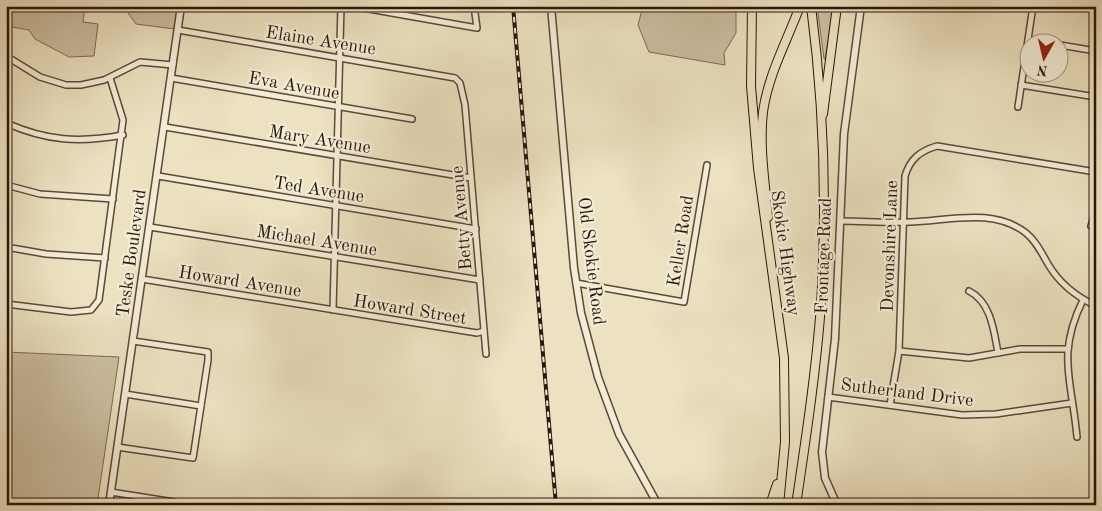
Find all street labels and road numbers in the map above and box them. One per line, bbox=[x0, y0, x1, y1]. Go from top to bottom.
street label: Elaine Avenue bbox=[264, 23, 377, 59]
street label: Eva Avenue bbox=[247, 69, 341, 103]
street label: Mary Avenue bbox=[268, 123, 372, 157]
street label: Betty Avenue bbox=[448, 165, 476, 271]
street label: Ted Avenue bbox=[272, 174, 365, 206]
street label: Devonshire Lane bbox=[879, 180, 901, 312]
street label: Teske Boulevard bbox=[114, 188, 150, 318]
street label: Skokie Highway bbox=[767, 189, 803, 318]
street label: Keller Road bbox=[665, 194, 697, 288]
street label: Old Skokie Road bbox=[574, 196, 608, 326]
street label: Frontage Road bbox=[813, 197, 835, 315]
street label: Michael Avenue bbox=[255, 223, 378, 259]
street label: Howard Avenue bbox=[177, 263, 303, 301]
street label: Howard Street bbox=[352, 292, 468, 328]
street label: Sutherland Drive bbox=[839, 376, 974, 410]

